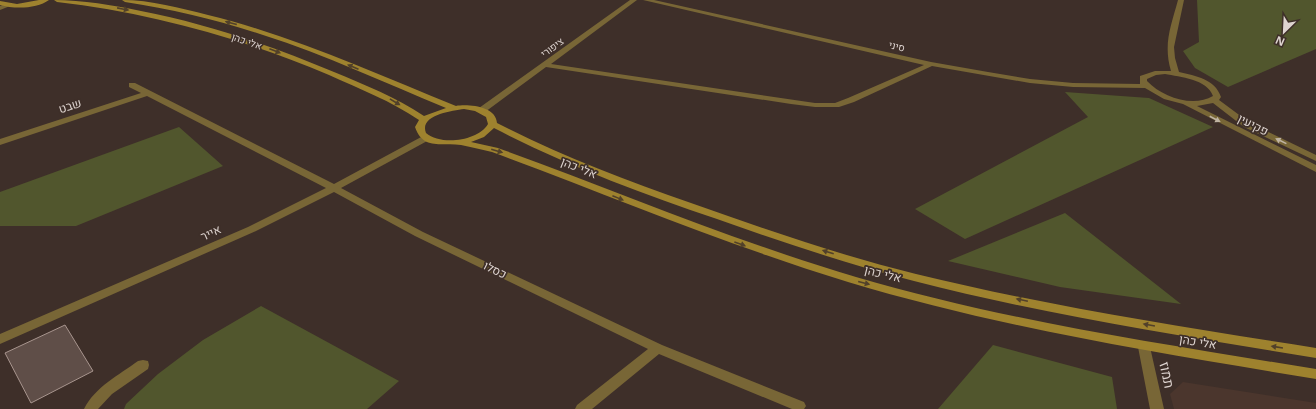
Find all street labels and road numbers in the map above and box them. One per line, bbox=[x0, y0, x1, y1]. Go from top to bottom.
street label: אלי כהן bbox=[230, 29, 264, 53]
street label: ציפורי bbox=[538, 33, 567, 60]
street label: סיני bbox=[888, 37, 906, 55]
street label: שבט bbox=[56, 94, 84, 117]
street label: פקיעין bbox=[1235, 110, 1272, 140]
street label: אלי כהן bbox=[559, 153, 600, 183]
street label: אייר bbox=[198, 220, 224, 245]
street label: כסלו bbox=[481, 257, 510, 282]
street label: אלי כהן bbox=[863, 261, 904, 286]
street label: אלי כהן bbox=[1178, 330, 1218, 353]
street label: תמוז bbox=[1155, 360, 1180, 390]

